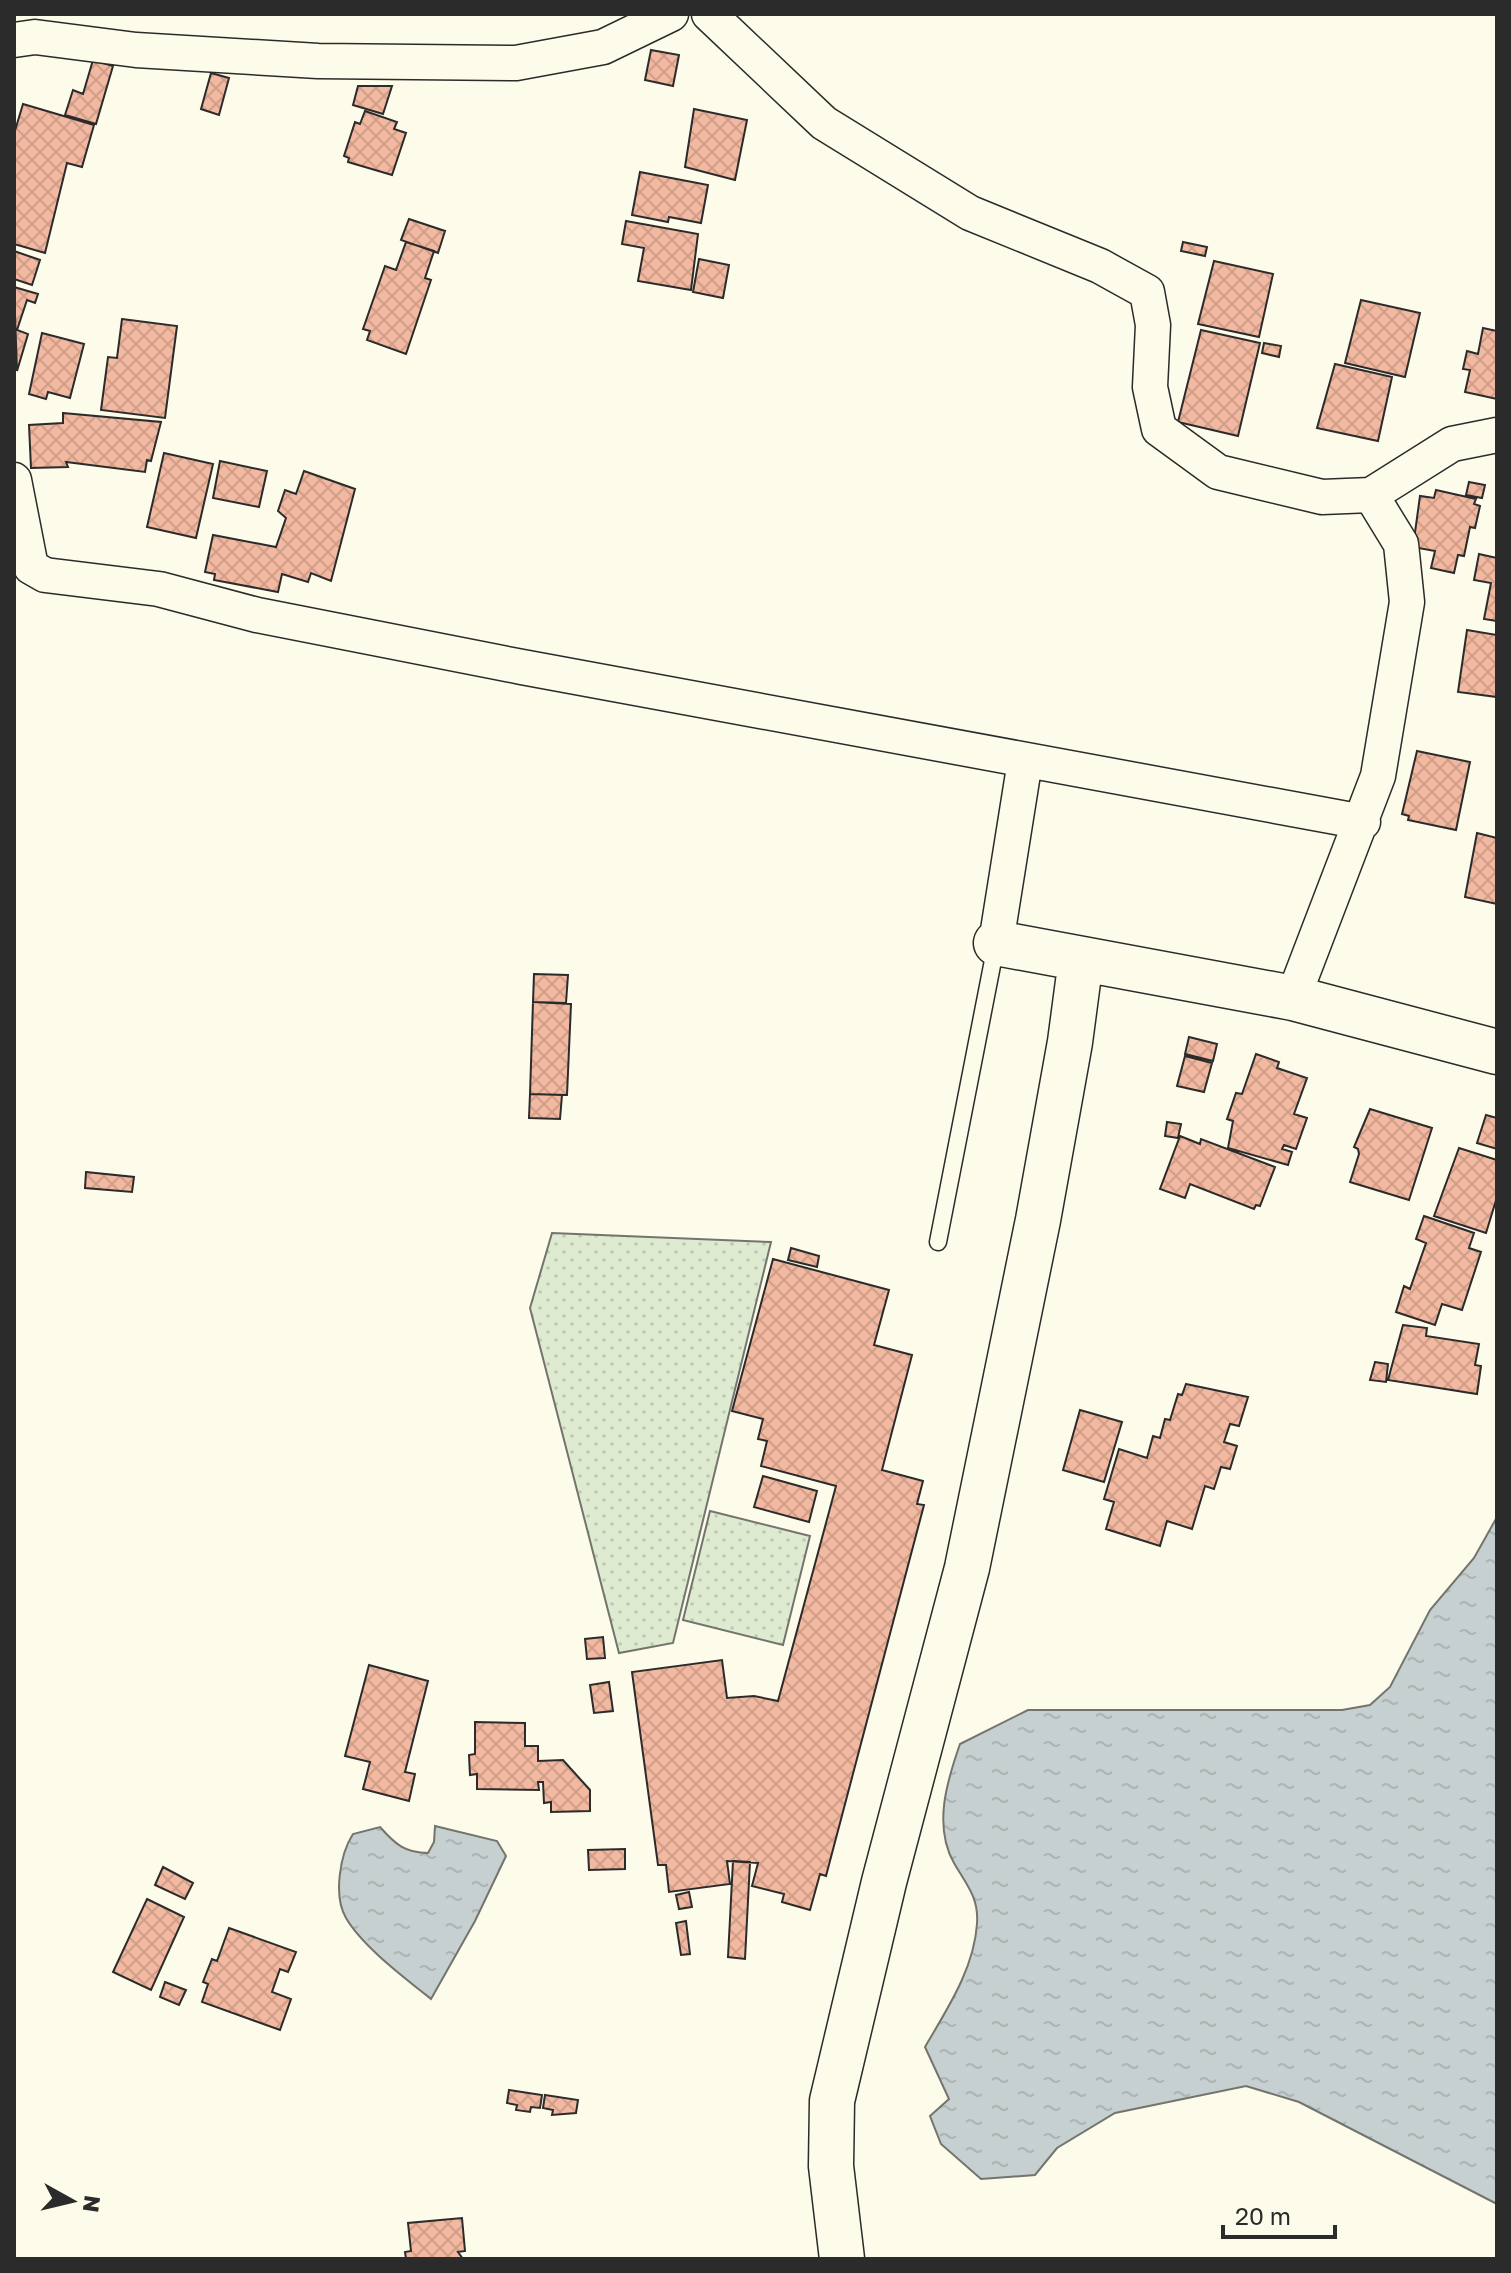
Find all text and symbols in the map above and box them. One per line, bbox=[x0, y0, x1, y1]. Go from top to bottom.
north arrow bbox=[32, 2161, 112, 2241]
scale bar bbox=[1223, 2189, 1335, 2239]
text: N bbox=[78, 2194, 107, 2214]
text: 20 m bbox=[1235, 2201, 1291, 2230]

